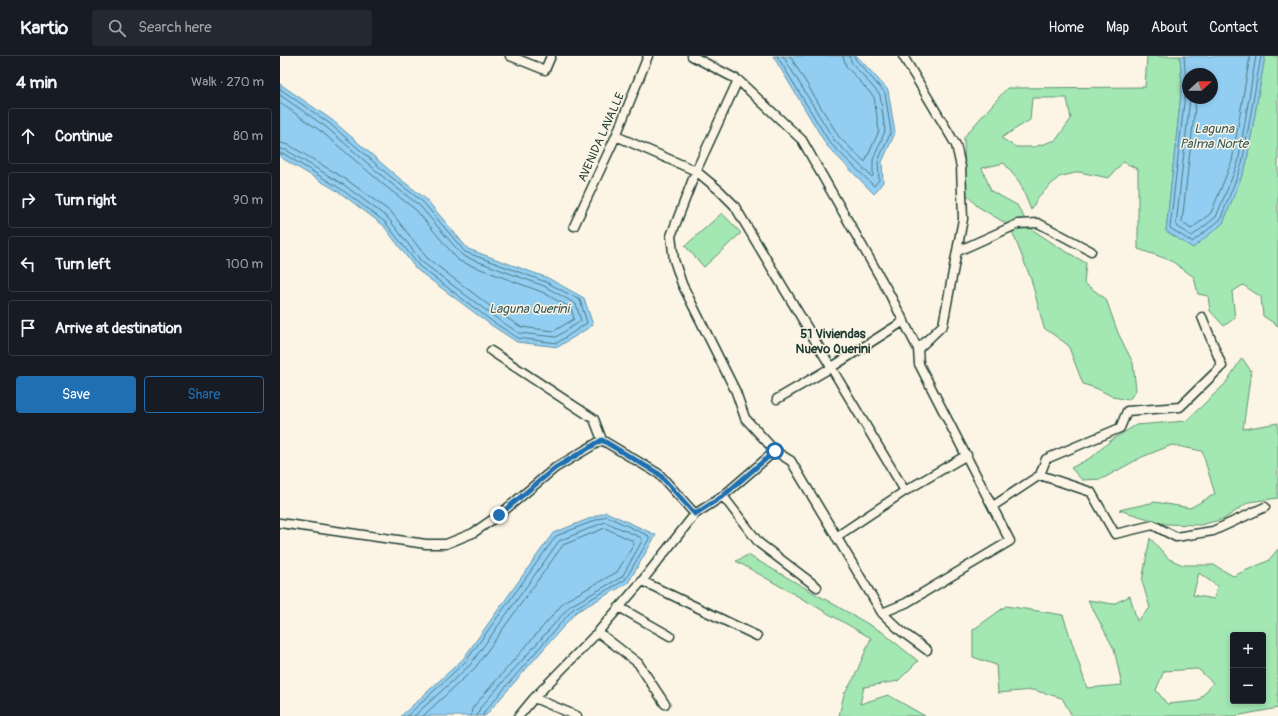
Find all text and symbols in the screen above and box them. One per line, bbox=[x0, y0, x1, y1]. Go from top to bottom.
search box bbox=[92, 10, 372, 46]
text: Kartio bbox=[20, 16, 68, 40]
icon: search bbox=[106, 17, 128, 39]
text: Search here bbox=[138, 18, 212, 37]
text: Home bbox=[1049, 19, 1084, 36]
text: Map bbox=[1106, 19, 1129, 36]
text: About bbox=[1151, 19, 1187, 36]
text: Contact bbox=[1209, 19, 1258, 36]
north arrow bbox=[1182, 68, 1218, 104]
text: 4 min bbox=[16, 72, 57, 93]
text: Walk · 270 m bbox=[191, 74, 264, 90]
street label: AVENIDA LAVALLE bbox=[575, 90, 628, 184]
water label: Laguna Palma Norte bbox=[1180, 121, 1250, 152]
icon: ahead bbox=[17, 125, 39, 147]
text: Continue bbox=[55, 127, 113, 146]
text: 80 m bbox=[233, 128, 263, 144]
icon: right bbox=[17, 189, 39, 211]
text: Turn right bbox=[55, 191, 116, 210]
text: 90 m bbox=[233, 192, 263, 208]
icon: left bbox=[17, 253, 39, 275]
text: Turn left bbox=[55, 255, 111, 274]
text: 100 m bbox=[226, 256, 263, 272]
water label: Laguna Querini bbox=[489, 301, 572, 317]
icon: arrive bbox=[17, 317, 39, 339]
text: Arrive at destination bbox=[55, 319, 182, 338]
district label: 51 Viviendas Nuevo Querini bbox=[796, 326, 871, 357]
button: Save bbox=[16, 376, 136, 413]
button: Share bbox=[144, 376, 264, 413]
route start bbox=[766, 442, 784, 460]
route end bbox=[490, 506, 508, 524]
map controls bbox=[1230, 632, 1266, 704]
button: + bbox=[1230, 632, 1266, 668]
button: − bbox=[1230, 668, 1266, 704]

